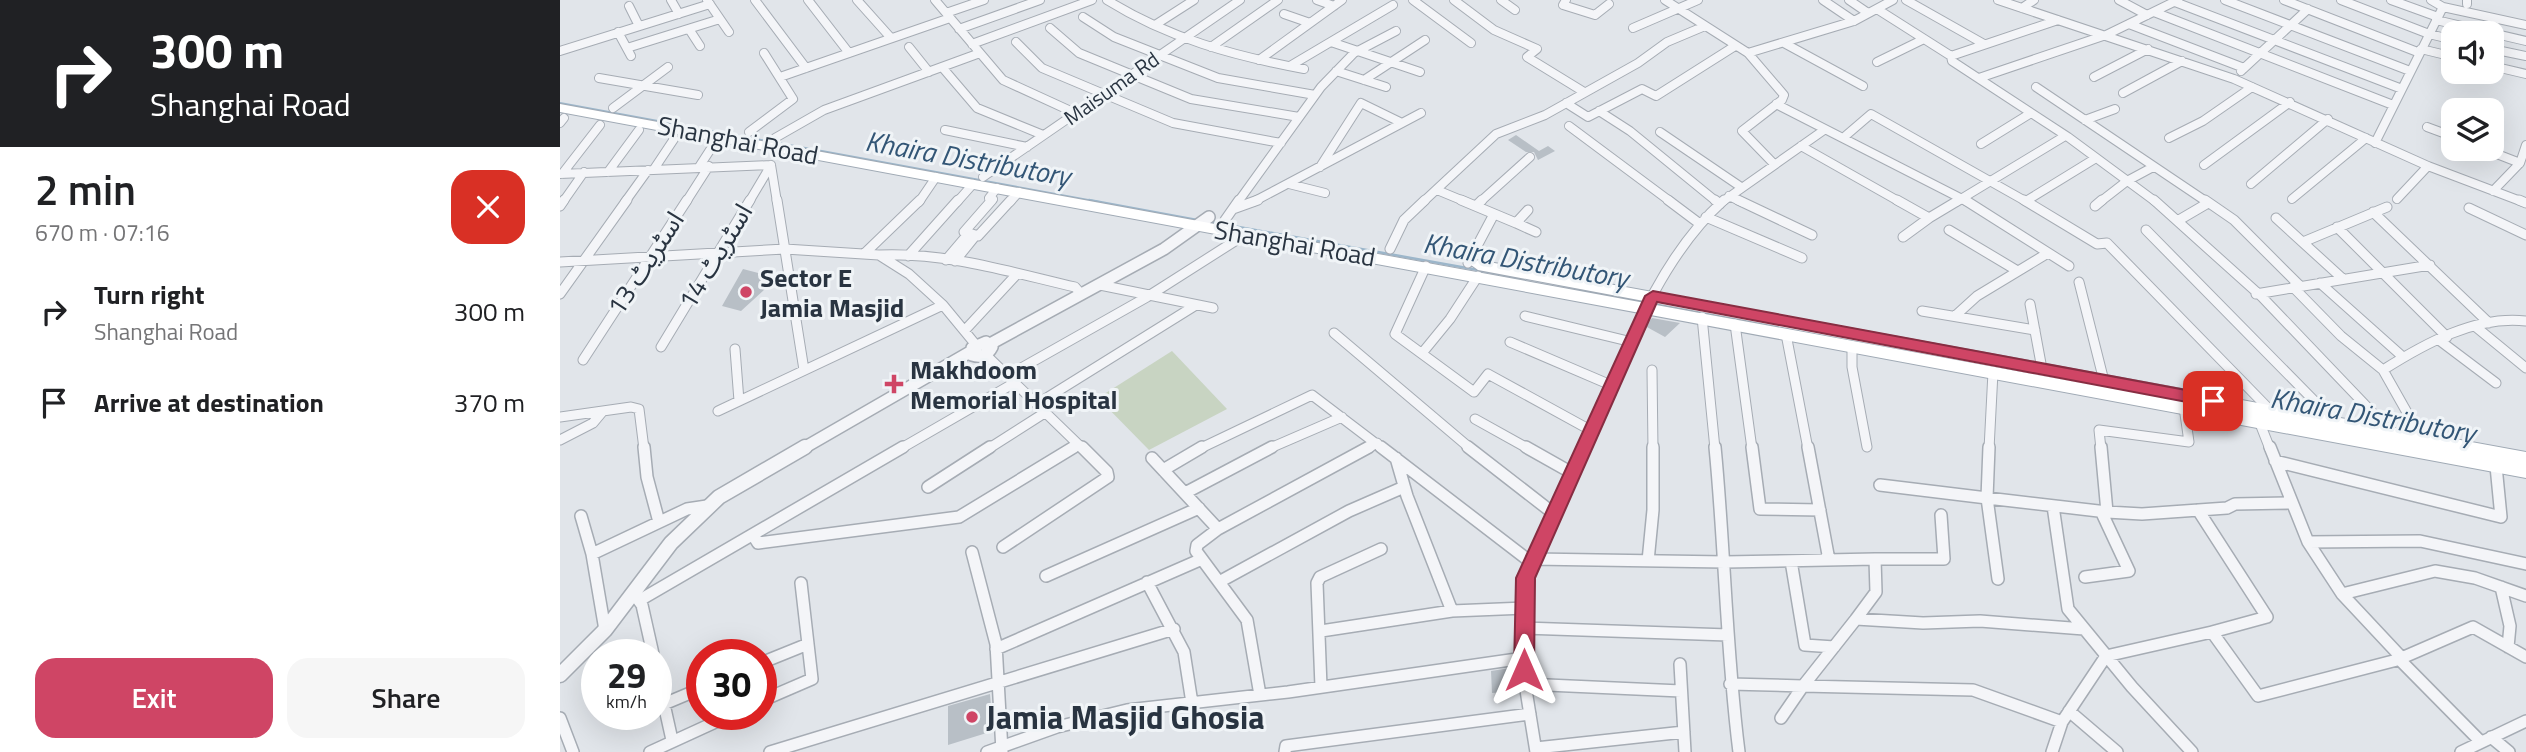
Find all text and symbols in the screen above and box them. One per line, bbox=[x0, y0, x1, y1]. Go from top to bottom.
text: 300 m bbox=[150, 12, 284, 87]
map controls bbox=[2441, 21, 2504, 161]
button: sound bbox=[2441, 21, 2504, 84]
icon: right bbox=[35, 28, 126, 119]
street label: Maisuma Rd bbox=[1057, 43, 1165, 133]
text: Shanghai Road bbox=[150, 80, 351, 128]
button: layers bbox=[2441, 98, 2504, 161]
street label: Shanghai Road bbox=[654, 105, 822, 175]
water label: Khaira Distributory bbox=[862, 119, 1077, 198]
text: 2 min bbox=[35, 157, 136, 221]
button: close bbox=[451, 170, 525, 244]
street label: اسٹریٹ 14 bbox=[668, 196, 762, 316]
street label: اسٹریٹ 13 bbox=[597, 203, 693, 323]
street label: Shanghai Road bbox=[1211, 210, 1379, 276]
text: 670 m · 07:16 bbox=[35, 215, 170, 250]
water label: Khaira Distributory bbox=[1420, 221, 1635, 300]
place label: Sector E Jamia Masjid bbox=[760, 258, 904, 327]
text: Turn right bbox=[94, 275, 205, 314]
marker: Sector E Jamia Masjid bbox=[738, 284, 754, 300]
text: 300 m bbox=[454, 292, 525, 331]
icon: right bbox=[35, 293, 73, 331]
text: Shanghai Road bbox=[94, 314, 238, 349]
place label: Makhdoom Memorial Hospital bbox=[910, 350, 1118, 419]
pin bbox=[2183, 371, 2243, 431]
marker: Makhdoom Memorial Hospital bbox=[884, 374, 904, 394]
water label: Khaira Distributory bbox=[2267, 376, 2482, 455]
icon: arrive bbox=[2194, 382, 2232, 420]
text: Arrive at destination bbox=[94, 383, 324, 422]
text: 370 m bbox=[454, 383, 525, 422]
icon: arrive bbox=[35, 384, 73, 422]
position arrow bbox=[1487, 633, 1561, 707]
speed limit sign: 30 bbox=[686, 639, 777, 730]
text: 29 bbox=[607, 648, 646, 702]
button: Exit bbox=[35, 658, 273, 738]
button: Share bbox=[287, 658, 525, 738]
text: km/h bbox=[606, 688, 647, 715]
place label: Jamia Masjid Ghosia bbox=[986, 693, 1265, 741]
marker: Jamia Masjid Ghosia bbox=[964, 709, 980, 725]

